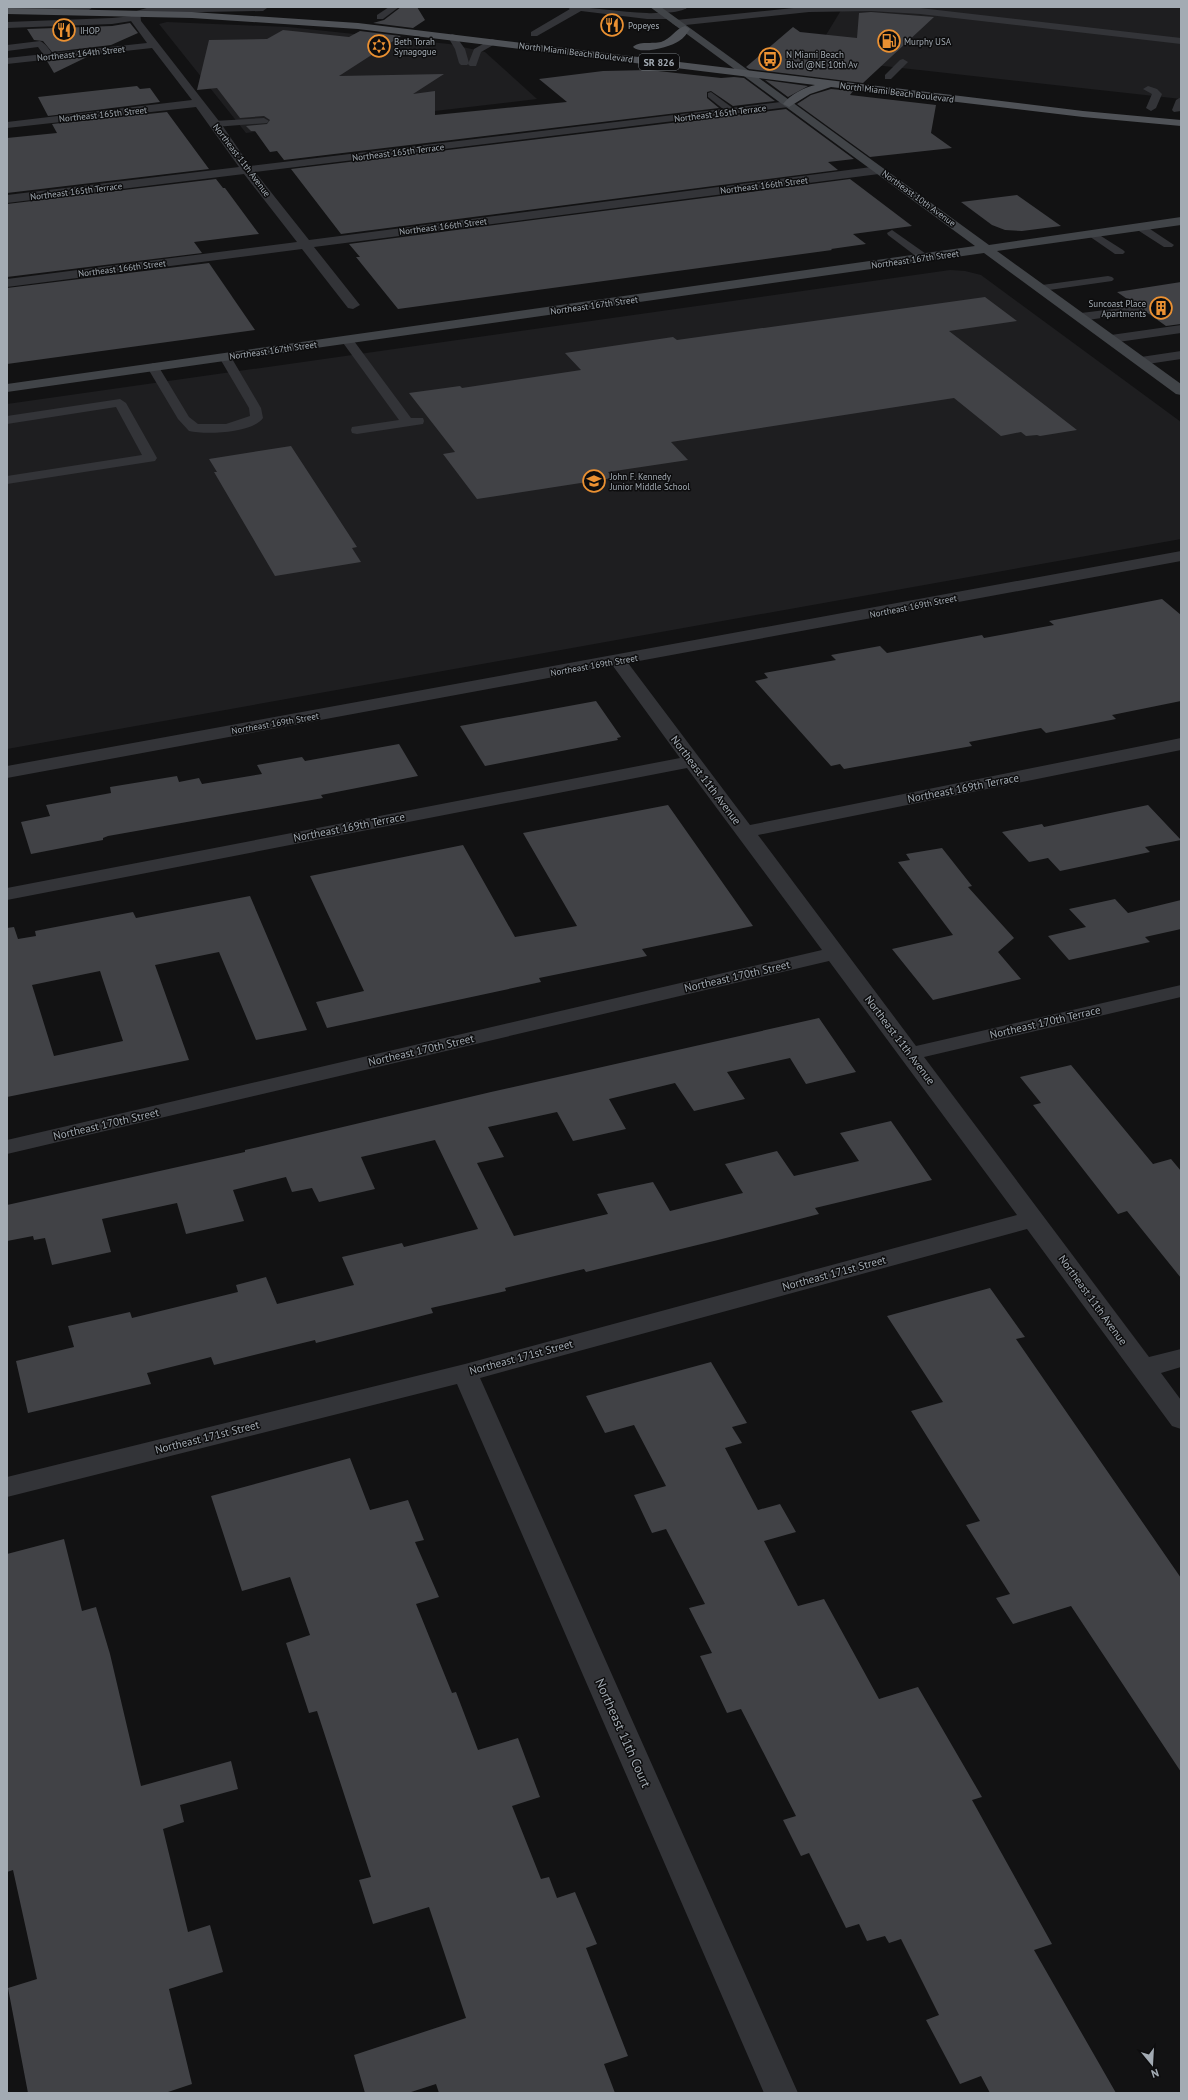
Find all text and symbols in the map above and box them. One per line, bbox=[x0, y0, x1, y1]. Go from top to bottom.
restaurant icon: Popeyes bbox=[599, 12, 625, 38]
restaurant icon: IHOP bbox=[51, 17, 77, 43]
place label: Popeyes bbox=[628, 20, 659, 31]
place label: IHOP bbox=[80, 25, 100, 36]
fuel station icon: Murphy USA bbox=[876, 28, 902, 54]
synagogue icon: Beth Torah Synagogue bbox=[366, 33, 392, 59]
place label: Beth Torah Synagogue bbox=[394, 36, 437, 57]
place label: Murphy USA bbox=[904, 36, 952, 47]
street label: North Miami Beach Boulevard bbox=[518, 40, 634, 64]
street label: Northeast 164th Street bbox=[36, 43, 126, 63]
bus stop icon: N Miami Beach Blvd @NE 10th Av bbox=[757, 46, 783, 72]
place label: N Miami Beach Blvd @NE 10th Av bbox=[786, 49, 858, 70]
road number: SR 826 bbox=[639, 54, 679, 70]
street label: North Miami Beach Boulevard bbox=[839, 80, 955, 104]
street label: Northeast 165th Terrace bbox=[673, 102, 767, 124]
street label: Northeast 165th Street bbox=[58, 104, 148, 124]
street label: Northeast 11th Avenue bbox=[211, 121, 273, 199]
street label: Northeast 165th Terrace bbox=[351, 141, 445, 163]
street label: Northeast 10th Avenue bbox=[880, 168, 958, 229]
street label: Northeast 166th Street bbox=[719, 174, 809, 196]
street label: Northeast 165th Terrace bbox=[29, 180, 123, 202]
street label: Northeast 166th Street bbox=[398, 215, 488, 237]
street label: Northeast 167th Street bbox=[871, 247, 959, 271]
street label: Northeast 166th Street bbox=[77, 257, 167, 279]
street label: Northeast 167th Street bbox=[550, 293, 638, 317]
building icon: Suncoast Place Apartments bbox=[1148, 295, 1174, 321]
place label: Suncoast Place Apartments bbox=[1089, 298, 1146, 319]
street label: Northeast 167th Street bbox=[229, 338, 317, 362]
school or university icon: John F. Kennedy Junior Middle School bbox=[581, 468, 607, 494]
place label: John F. Kennedy Junior Middle School bbox=[609, 471, 690, 492]
street label: Northeast 169th Street bbox=[868, 592, 958, 620]
street label: Northeast 169th Street bbox=[549, 652, 639, 678]
street label: Northeast 169th Street bbox=[230, 710, 320, 736]
street label: Northeast 11th Avenue bbox=[668, 733, 744, 828]
street label: Northeast 169th Terrace bbox=[906, 770, 1020, 806]
street label: Northeast 169th Terrace bbox=[292, 809, 406, 845]
street label: Northeast 170th Street bbox=[683, 957, 792, 995]
street label: Northeast 11th Avenue bbox=[862, 993, 938, 1088]
street label: Northeast 170th Terrace bbox=[988, 1002, 1102, 1042]
street label: Northeast 170th Street bbox=[367, 1031, 476, 1069]
street label: Northeast 170th Street bbox=[52, 1105, 161, 1143]
street label: Northeast 171st Street bbox=[781, 1252, 888, 1294]
street label: Northeast 11th Avenue bbox=[1056, 1252, 1131, 1348]
street label: Northeast 171st Street bbox=[468, 1336, 575, 1378]
street label: Northeast 171st Street bbox=[153, 1417, 261, 1457]
street label: Northeast 11th Court bbox=[591, 1676, 655, 1791]
north arrow bbox=[1132, 2044, 1172, 2084]
text: N bbox=[1149, 2066, 1161, 2081]

